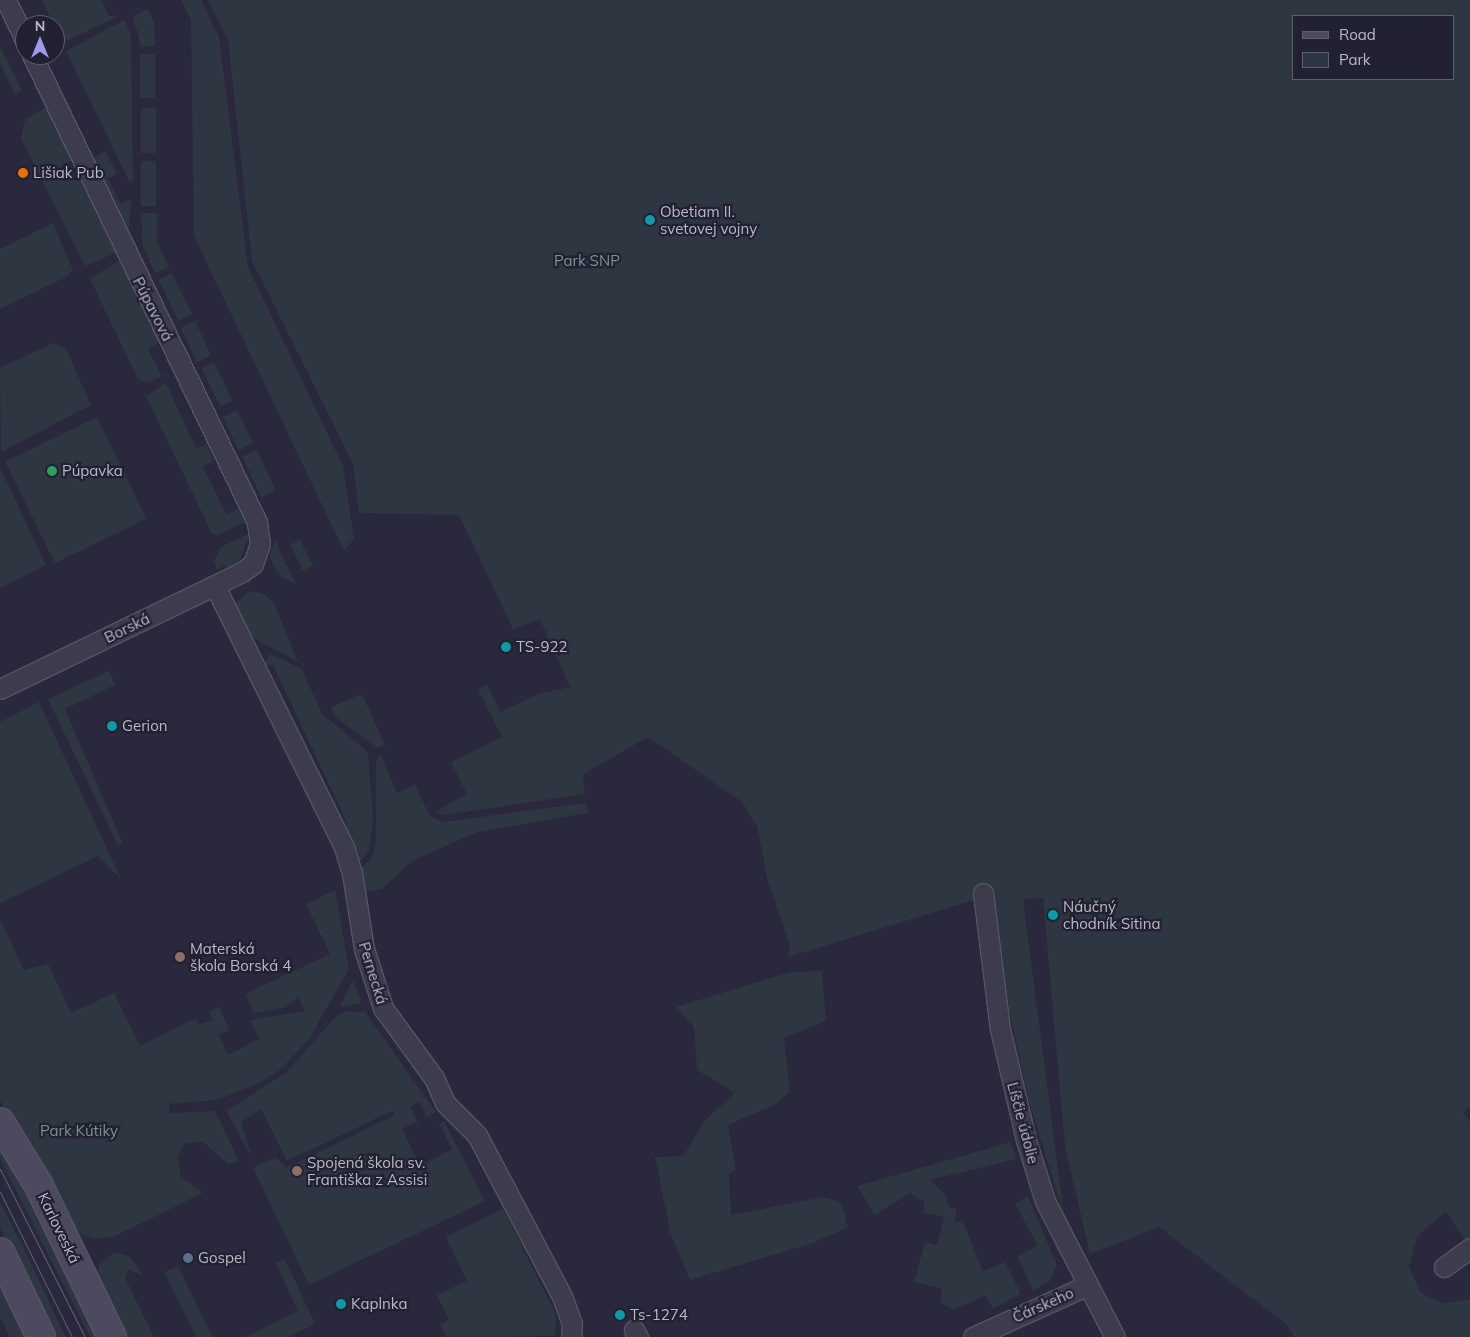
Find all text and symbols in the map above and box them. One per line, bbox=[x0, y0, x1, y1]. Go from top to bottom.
north arrow bbox=[15, 15, 65, 65]
legend bbox=[1292, 15, 1455, 80]
text: N bbox=[35, 17, 45, 35]
text: Road bbox=[1339, 25, 1376, 44]
text: Park bbox=[1339, 50, 1371, 69]
place label: Lišiak Pub bbox=[33, 164, 104, 182]
marker: Lišiak Pub bbox=[17, 167, 29, 179]
place label: Obetiam II. svetovej vojny bbox=[660, 202, 757, 237]
marker: Obetiam II. svetovej vojny bbox=[644, 214, 656, 226]
park label: Park SNP bbox=[554, 252, 620, 270]
street label: Púpavová bbox=[129, 274, 177, 344]
place label: Púpavka bbox=[62, 462, 123, 480]
marker: Púpavka bbox=[46, 465, 58, 477]
street label: Borská bbox=[101, 609, 153, 647]
place label: TS-922 bbox=[516, 638, 567, 656]
marker: TS-922 bbox=[500, 641, 512, 653]
place label: Gerion bbox=[122, 717, 167, 735]
marker: Gerion bbox=[106, 720, 118, 732]
place label: Náučný chodník Sitina bbox=[1063, 897, 1160, 932]
marker: Náučný chodník Sitina bbox=[1047, 909, 1059, 921]
place label: Materská škola Borská 4 bbox=[190, 939, 291, 974]
street label: Pernecká bbox=[355, 940, 391, 1006]
marker: Materská škola Borská 4 bbox=[174, 951, 186, 963]
street label: Líščie údolie bbox=[1003, 1080, 1043, 1166]
park label: Park Kútiky bbox=[40, 1122, 118, 1140]
place label: Spojená škola sv. Františka z Assisi bbox=[307, 1153, 427, 1188]
marker: Spojená škola sv. Františka z Assisi bbox=[291, 1165, 303, 1177]
street label: Karloveská bbox=[34, 1190, 84, 1266]
place label: Gospel bbox=[198, 1249, 246, 1267]
marker: Gospel bbox=[182, 1252, 194, 1264]
street label: Čárskeho bbox=[1010, 1284, 1076, 1326]
place label: Kaplnka bbox=[351, 1295, 408, 1313]
marker: Kaplnka bbox=[335, 1298, 347, 1310]
place label: Ts-1274 bbox=[630, 1306, 688, 1324]
marker: Ts-1274 bbox=[614, 1309, 626, 1321]

